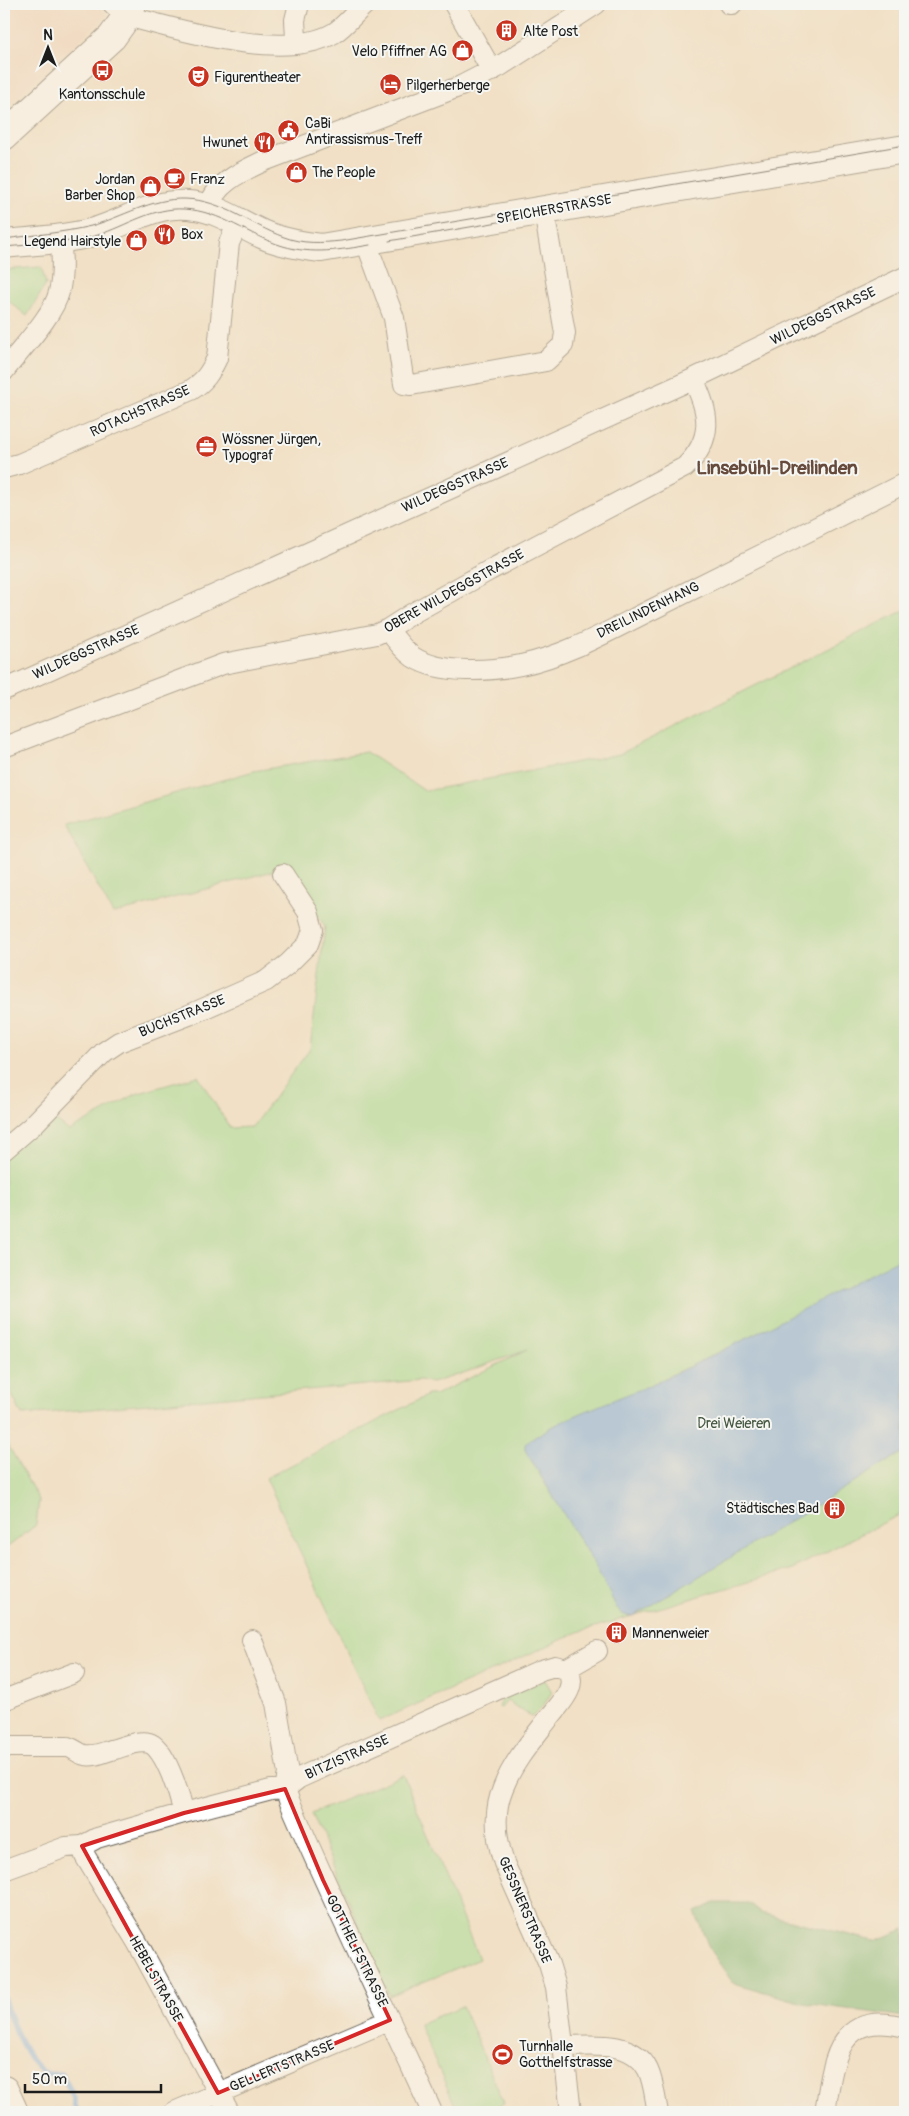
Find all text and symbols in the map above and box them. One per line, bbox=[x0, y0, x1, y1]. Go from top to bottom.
building icon: Alte Post bbox=[495, 19, 519, 43]
north arrow bbox=[22, 22, 72, 72]
place label: Alte Post bbox=[523, 23, 579, 40]
text: N bbox=[43, 27, 53, 44]
shop icon: Velo Pfiffner AG bbox=[451, 39, 475, 63]
place label: Velo Pfiffner AG bbox=[352, 43, 447, 60]
bus stop icon: Kantonsschule bbox=[90, 59, 114, 83]
theatre icon: Figurentheater bbox=[186, 65, 210, 89]
place label: Figurentheater bbox=[214, 69, 301, 86]
hotel icon: Pilgerherberge bbox=[378, 73, 402, 97]
place label: Pilgerherberge bbox=[406, 77, 490, 94]
place label: Kantonsschule bbox=[59, 86, 145, 103]
place label: CaBi Antirassismus-Treff bbox=[305, 115, 423, 148]
public building icon: CaBi Antirassismus-Treff bbox=[277, 119, 301, 143]
restaurant icon: Hwunet bbox=[252, 130, 276, 154]
place label: Hwunet bbox=[202, 134, 248, 151]
shop icon: The People bbox=[284, 160, 308, 184]
place label: The People bbox=[312, 164, 376, 181]
cafe icon: Franz bbox=[162, 167, 186, 191]
place label: Jordan Barber Shop bbox=[65, 171, 135, 204]
place label: Franz bbox=[190, 171, 225, 188]
shop icon: Jordan Barber Shop bbox=[139, 175, 163, 199]
street label: SPEICHERSTRASSE bbox=[495, 190, 613, 228]
restaurant icon: Box bbox=[153, 222, 177, 246]
place label: Box bbox=[181, 226, 203, 243]
shop icon: Legend Hairstyle bbox=[125, 229, 149, 253]
place label: Legend Hairstyle bbox=[24, 233, 121, 250]
street label: WILDEGGSTRASSE bbox=[768, 283, 878, 349]
street label: ROTACHSTRASSE bbox=[87, 381, 193, 441]
place label: Wössner Jürgen, Typograf bbox=[222, 431, 321, 464]
office icon: Wössner Jürgen, Typograf bbox=[194, 435, 218, 459]
street label: WILDEGGSTRASSE bbox=[399, 454, 511, 516]
district label: Linsebühl-Dreilinden bbox=[696, 456, 858, 480]
street label: OBERE WILDEGGSTRASSE bbox=[381, 545, 527, 637]
street label: DREILINDENHANG bbox=[594, 578, 702, 642]
street label: WILDEGGSTRASSE bbox=[30, 621, 142, 683]
street label: BUCHSTRASSE bbox=[136, 991, 228, 1041]
park label: Drei Weieren bbox=[697, 1415, 771, 1432]
building icon: Städtisches Bad bbox=[823, 1496, 847, 1520]
place label: Städtisches Bad bbox=[726, 1500, 819, 1517]
building icon: Mannenweier bbox=[604, 1621, 628, 1645]
place label: Mannenweier bbox=[632, 1625, 709, 1642]
street label: BITZISTRASSE bbox=[302, 1731, 392, 1783]
street label: GESSNERSTRASSE bbox=[495, 1854, 555, 1966]
street label: GOTTHELFSTRASSE bbox=[322, 1892, 392, 2010]
street label: HEBELSTRASSE bbox=[125, 1933, 187, 2025]
street label: GELLERTSTRASSE bbox=[227, 2036, 337, 2096]
place label: Turnhalle Gotthelfstrasse bbox=[519, 2038, 612, 2071]
sports icon: Turnhalle Gotthelfstrasse bbox=[491, 2042, 515, 2066]
scale bar bbox=[25, 2061, 161, 2093]
text: 50 m bbox=[32, 2070, 67, 2089]

